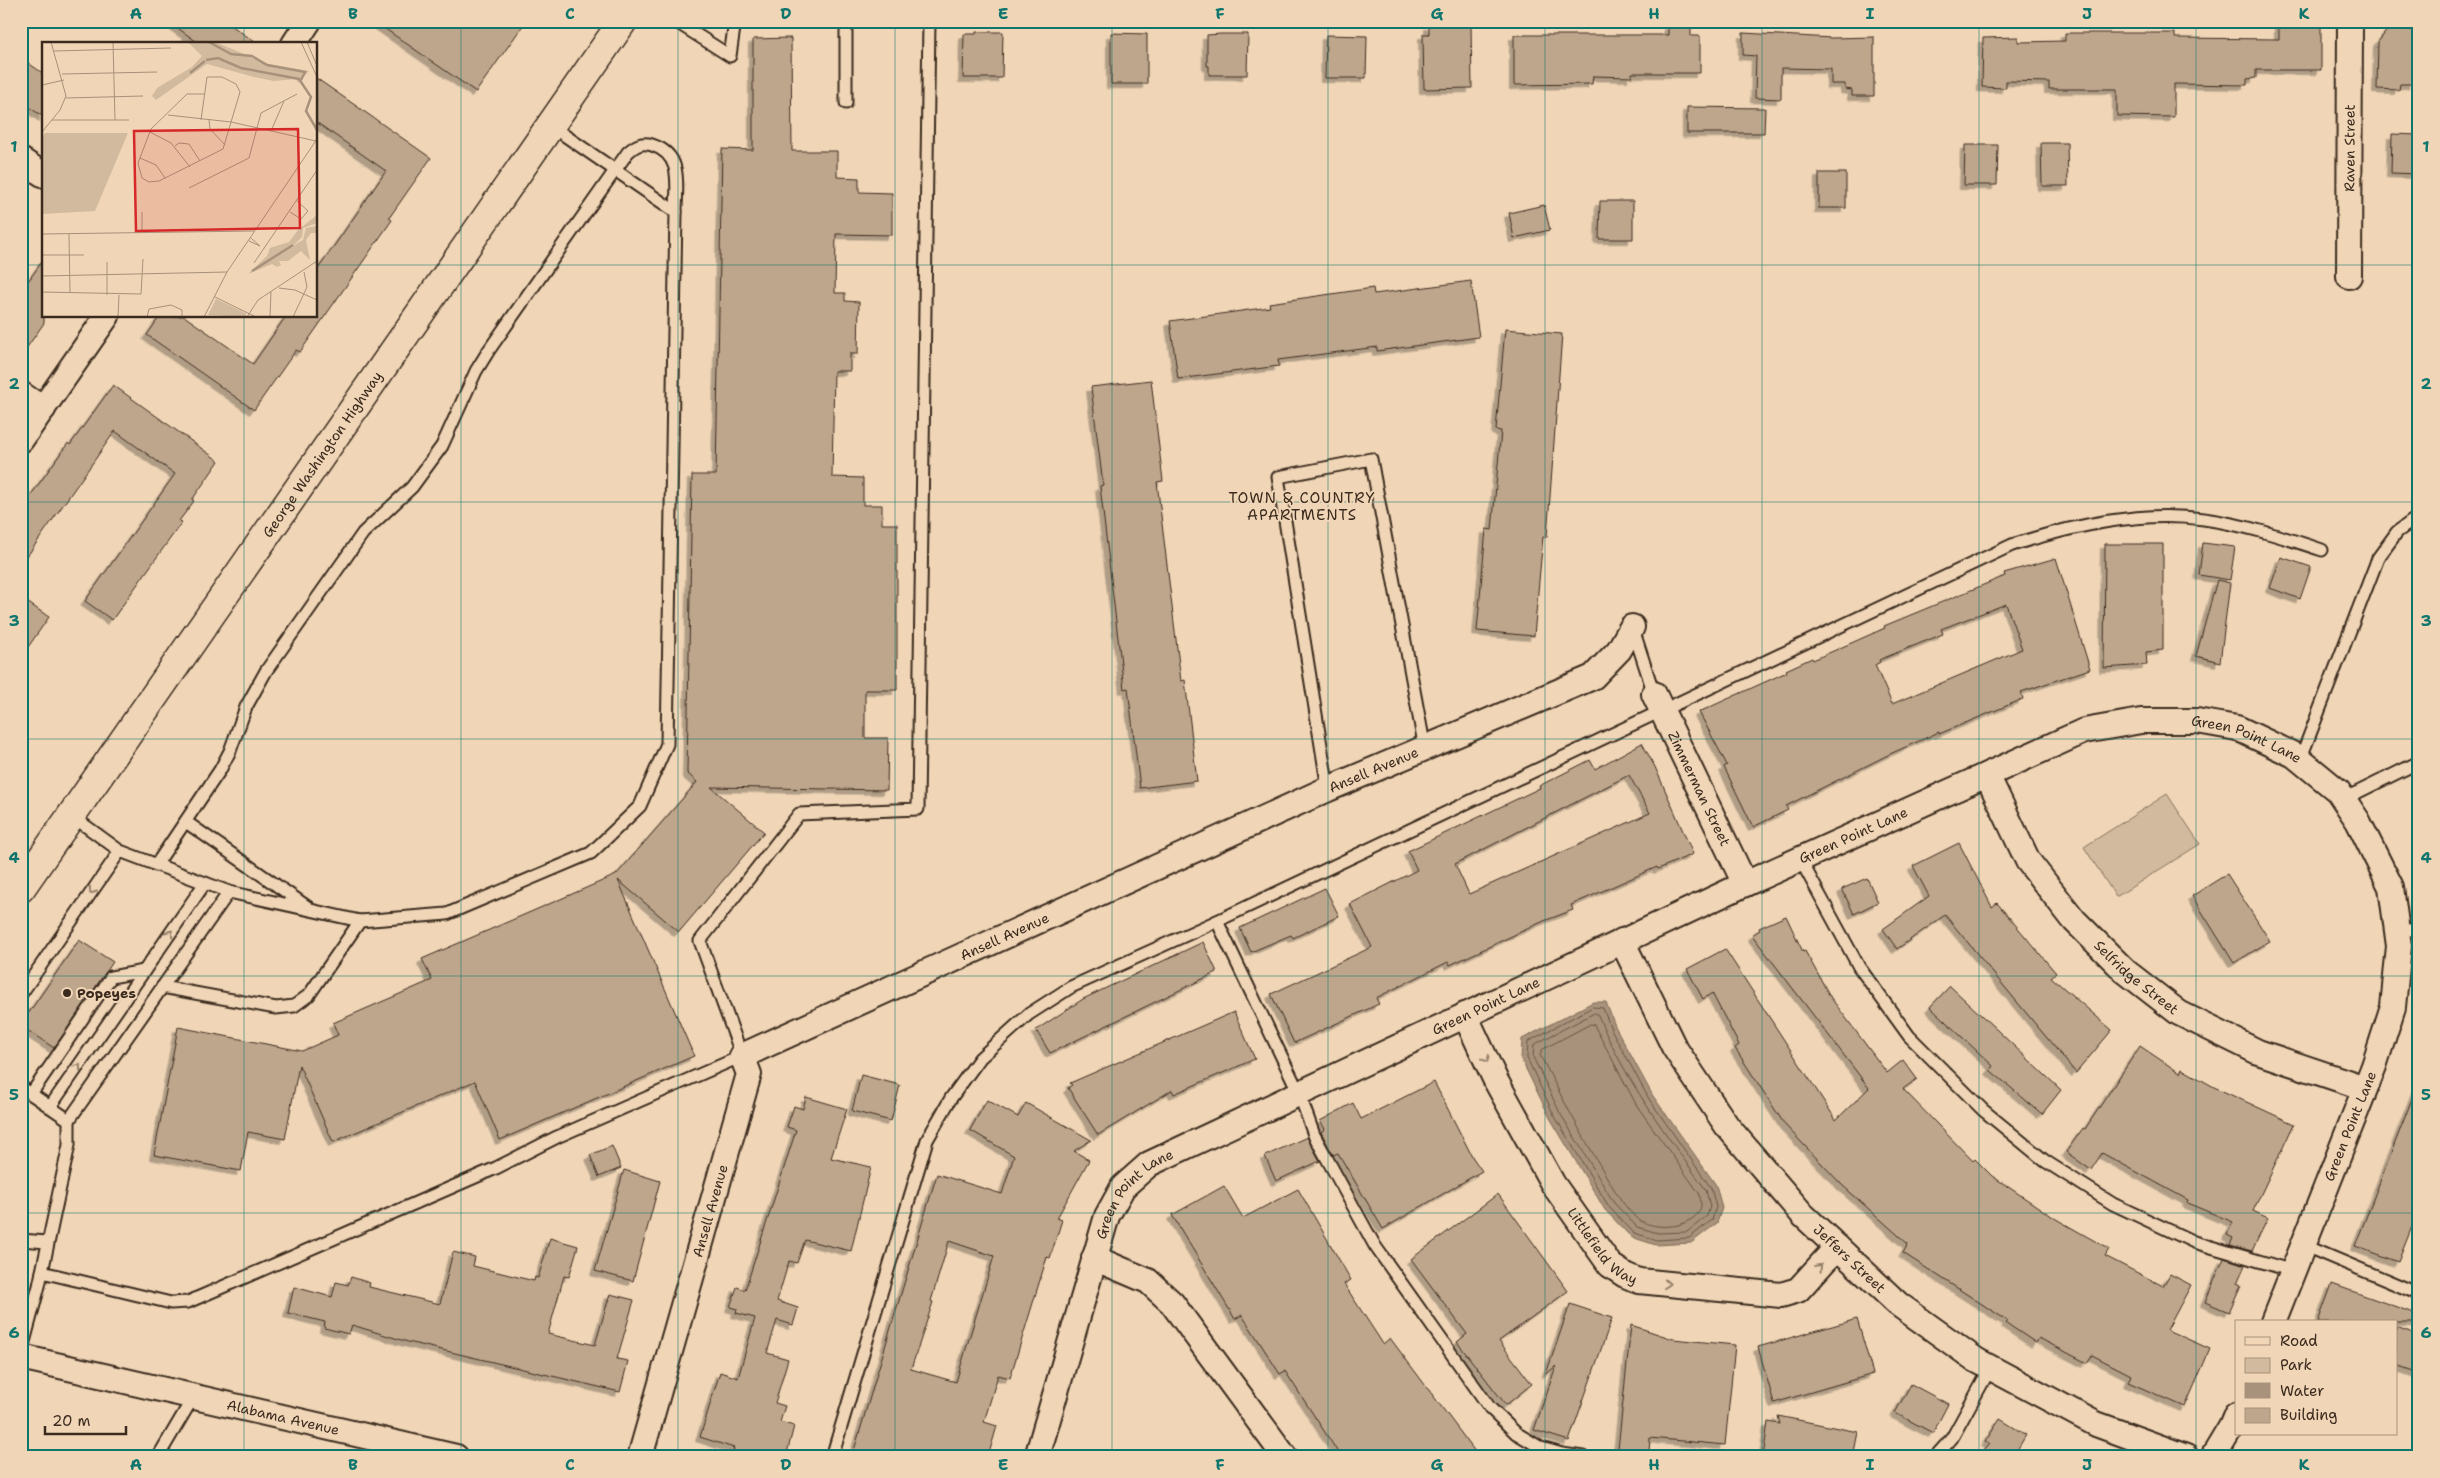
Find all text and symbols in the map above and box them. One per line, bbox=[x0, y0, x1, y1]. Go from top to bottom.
text: A bbox=[130, 3, 142, 24]
text: B bbox=[348, 3, 358, 24]
text: C bbox=[565, 3, 575, 24]
text: D bbox=[780, 3, 792, 24]
text: E bbox=[998, 3, 1008, 24]
text: F bbox=[1215, 3, 1225, 24]
text: G bbox=[1431, 3, 1444, 24]
text: H bbox=[1648, 3, 1660, 24]
text: I bbox=[1866, 3, 1875, 24]
text: J bbox=[2082, 3, 2092, 24]
text: K bbox=[2299, 3, 2310, 24]
inset map bbox=[42, 42, 318, 318]
street label: Raven Street bbox=[2340, 104, 2359, 192]
text: 1 bbox=[10, 136, 18, 157]
text: 1 bbox=[2422, 136, 2430, 157]
street label: George Washington Highway bbox=[258, 368, 386, 541]
text: 2 bbox=[8, 373, 20, 394]
text: 2 bbox=[2420, 373, 2432, 394]
district label: TOWN & COUNTRY APARTMENTS bbox=[1228, 488, 1376, 525]
text: 3 bbox=[8, 610, 20, 631]
text: 3 bbox=[2420, 610, 2432, 631]
street label: Green Point Lane bbox=[2191, 712, 2306, 767]
street label: Zimmerman Street bbox=[1664, 728, 1735, 849]
street label: Ansell Avenue bbox=[1326, 743, 1421, 797]
street label: Green Point Lane bbox=[1796, 803, 1910, 867]
text: 4 bbox=[8, 847, 20, 868]
text: 4 bbox=[2420, 847, 2432, 868]
one-way arrow bbox=[89, 885, 98, 895]
street label: Ansell Avenue bbox=[957, 908, 1052, 964]
one-way arrow bbox=[164, 929, 173, 939]
street label: Selfridge Street bbox=[2090, 936, 2182, 1018]
street label: Green Point Lane bbox=[1429, 973, 1543, 1039]
place label: Popeyes bbox=[77, 984, 136, 1002]
marker: Popeyes bbox=[61, 987, 73, 999]
one-way arrow bbox=[1480, 1054, 1490, 1063]
one-way arrow bbox=[72, 1063, 81, 1072]
street label: Green Point Lane bbox=[2320, 1068, 2380, 1184]
text: 5 bbox=[9, 1084, 19, 1105]
text: 5 bbox=[2421, 1084, 2431, 1105]
street label: Green Point Lane bbox=[1092, 1145, 1176, 1241]
street label: Ansell Avenue bbox=[688, 1162, 732, 1259]
street label: Littlefield Way bbox=[1563, 1204, 1640, 1288]
street label: Jeffers Street bbox=[1810, 1220, 1889, 1297]
one-way arrow bbox=[1813, 1264, 1822, 1273]
one-way arrow bbox=[1664, 1278, 1672, 1289]
legend bbox=[2235, 1320, 2398, 1436]
text: 6 bbox=[8, 1322, 20, 1343]
text: 6 bbox=[2420, 1322, 2432, 1343]
text: Road bbox=[2280, 1331, 2318, 1351]
text: Park bbox=[2280, 1355, 2312, 1375]
text: Water bbox=[2280, 1381, 2324, 1401]
street label: Alabama Avenue bbox=[225, 1396, 341, 1439]
scale bar bbox=[45, 1403, 126, 1435]
text: Building bbox=[2280, 1405, 2337, 1425]
text: 20 m bbox=[52, 1411, 91, 1431]
text: A bbox=[130, 1454, 142, 1475]
text: B bbox=[348, 1454, 358, 1475]
text: C bbox=[565, 1454, 575, 1475]
text: D bbox=[780, 1454, 792, 1475]
text: E bbox=[998, 1454, 1008, 1475]
text: F bbox=[1215, 1454, 1225, 1475]
text: G bbox=[1431, 1454, 1444, 1475]
text: H bbox=[1648, 1454, 1660, 1475]
text: I bbox=[1866, 1454, 1875, 1475]
text: J bbox=[2082, 1454, 2092, 1475]
text: K bbox=[2299, 1454, 2310, 1475]

